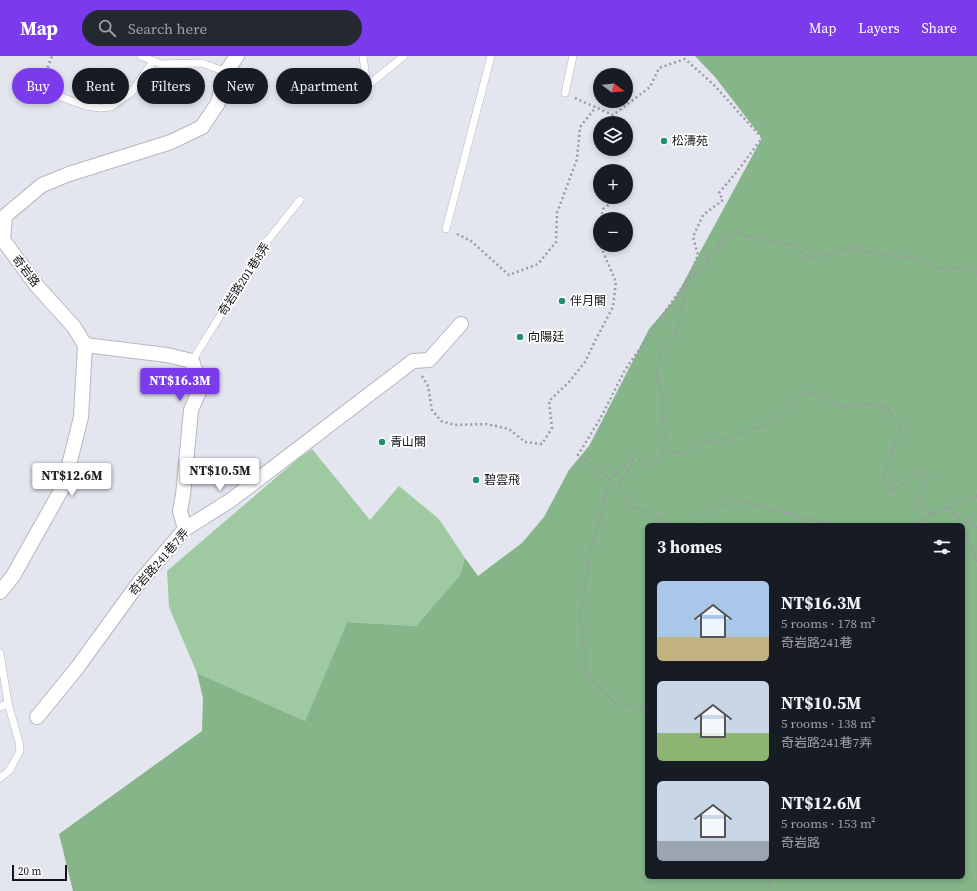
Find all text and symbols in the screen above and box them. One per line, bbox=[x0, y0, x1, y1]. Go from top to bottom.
search box bbox=[82, 10, 362, 46]
text: Map bbox=[20, 15, 58, 41]
icon: search bbox=[96, 17, 118, 39]
text: Search here bbox=[128, 18, 207, 39]
text: Map bbox=[809, 18, 836, 38]
text: Layers bbox=[858, 18, 900, 38]
text: Share bbox=[922, 18, 957, 38]
chip: Buy bbox=[12, 68, 64, 104]
chip: Rent bbox=[72, 68, 129, 104]
chip: Filters bbox=[137, 68, 205, 104]
chip: New bbox=[213, 68, 268, 104]
chip: Apartment bbox=[276, 68, 372, 104]
north arrow bbox=[593, 68, 633, 108]
map controls bbox=[593, 68, 633, 252]
button: layers bbox=[593, 116, 633, 156]
place label: 松濤苑 bbox=[672, 133, 708, 149]
marker: 松濤苑 bbox=[659, 136, 669, 146]
button: + bbox=[593, 164, 633, 204]
button: − bbox=[593, 212, 633, 252]
street label: 奇岩路201巷8弄 bbox=[214, 239, 274, 319]
street label: 奇岩路 bbox=[9, 252, 43, 290]
place label: 伴月閣 bbox=[570, 293, 606, 309]
marker: 伴月閣 bbox=[557, 296, 567, 306]
place label: 向陽廷 bbox=[528, 329, 565, 345]
marker: 向陽廷 bbox=[515, 332, 525, 342]
pin: NT$16.3M bbox=[139, 368, 221, 402]
text: NT$16.3M bbox=[149, 372, 211, 389]
place label: 青山閣 bbox=[390, 434, 426, 450]
marker: 青山閣 bbox=[377, 437, 387, 447]
pin: NT$10.5M bbox=[179, 458, 261, 492]
text: NT$10.5M bbox=[189, 462, 251, 479]
pin: NT$12.6M bbox=[31, 463, 113, 497]
text: NT$12.6M bbox=[41, 467, 103, 484]
place label: 碧雲飛 bbox=[484, 472, 520, 488]
marker: 碧雲飛 bbox=[471, 475, 481, 485]
street label: 奇岩路241巷7弄 bbox=[125, 525, 193, 599]
text: 3 homes bbox=[657, 535, 722, 559]
icon: filters bbox=[931, 536, 953, 558]
text: NT$16.3M bbox=[781, 591, 861, 615]
icon: home bbox=[689, 597, 737, 645]
text: 5 rooms · 178 m² bbox=[781, 615, 876, 632]
text: 奇岩路241巷 bbox=[781, 634, 853, 651]
text: NT$10.5M bbox=[781, 691, 861, 715]
icon: home bbox=[689, 697, 737, 745]
text: 5 rooms · 138 m² bbox=[781, 715, 876, 732]
text: 奇岩路241巷7弄 bbox=[781, 734, 872, 751]
text: NT$12.6M bbox=[781, 791, 861, 815]
icon: home bbox=[689, 797, 737, 845]
text: 5 rooms · 153 m² bbox=[781, 815, 876, 832]
text: 奇岩路 bbox=[781, 834, 820, 851]
scale bar bbox=[12, 863, 67, 882]
text: 20 m bbox=[18, 864, 41, 879]

